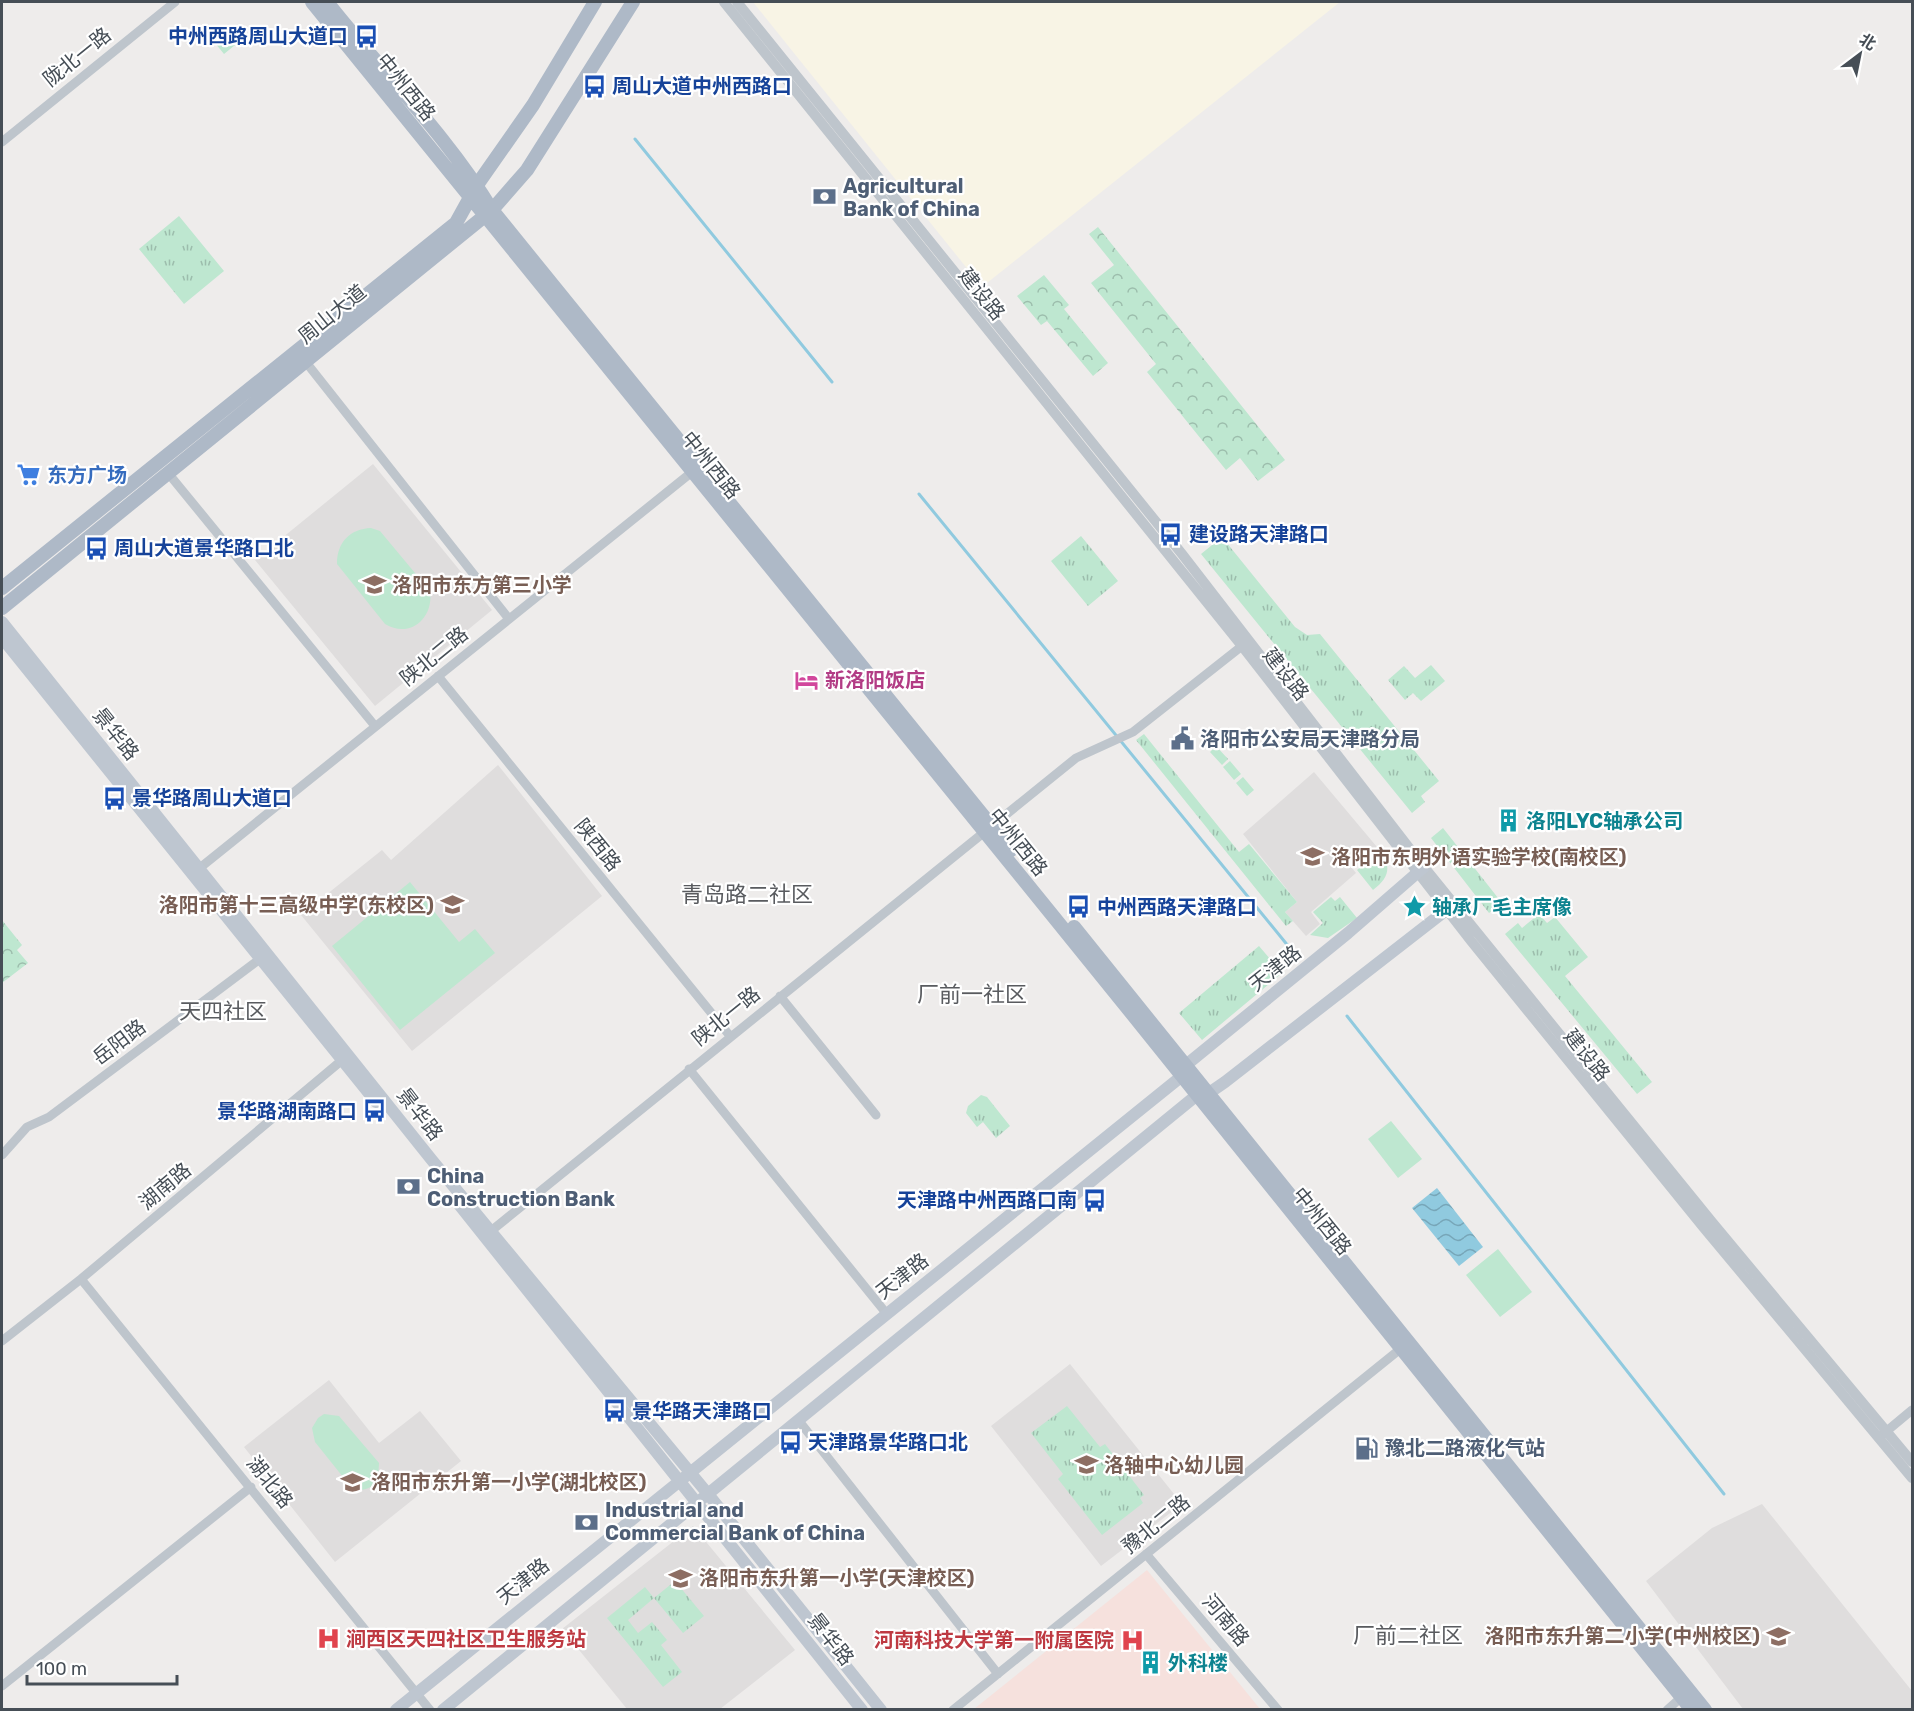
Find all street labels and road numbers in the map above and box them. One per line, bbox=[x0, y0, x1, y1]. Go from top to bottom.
street label: 陇北一路 bbox=[38, 23, 116, 91]
street label: 中州西路 bbox=[372, 48, 440, 126]
street label: 建设路 bbox=[954, 263, 1010, 325]
street label: 周山大道 bbox=[293, 280, 371, 348]
street label: 中州西路 bbox=[677, 426, 745, 504]
street label: 陕北二路 bbox=[395, 622, 473, 690]
street label: 建设路 bbox=[1258, 643, 1314, 705]
street label: 景华路 bbox=[88, 703, 144, 765]
street label: 中州西路 bbox=[984, 803, 1052, 881]
street label: 陕西路 bbox=[570, 814, 626, 876]
street label: 天津路 bbox=[1244, 940, 1306, 996]
street label: 陕北一路 bbox=[687, 982, 765, 1050]
street label: 岳阳路 bbox=[88, 1014, 150, 1070]
street label: 建设路 bbox=[1559, 1024, 1615, 1086]
street label: 景华路 bbox=[392, 1083, 448, 1145]
street label: 湖南路 bbox=[134, 1158, 196, 1214]
street label: 中州西路 bbox=[1288, 1182, 1356, 1260]
street label: 天津路 bbox=[871, 1248, 933, 1304]
street label: 湖北路 bbox=[242, 1451, 298, 1513]
street label: 豫北二路 bbox=[1117, 1490, 1195, 1558]
street label: 天津路 bbox=[492, 1553, 554, 1609]
street label: 河南路 bbox=[1198, 1589, 1254, 1651]
street label: 景华路 bbox=[803, 1608, 859, 1670]

